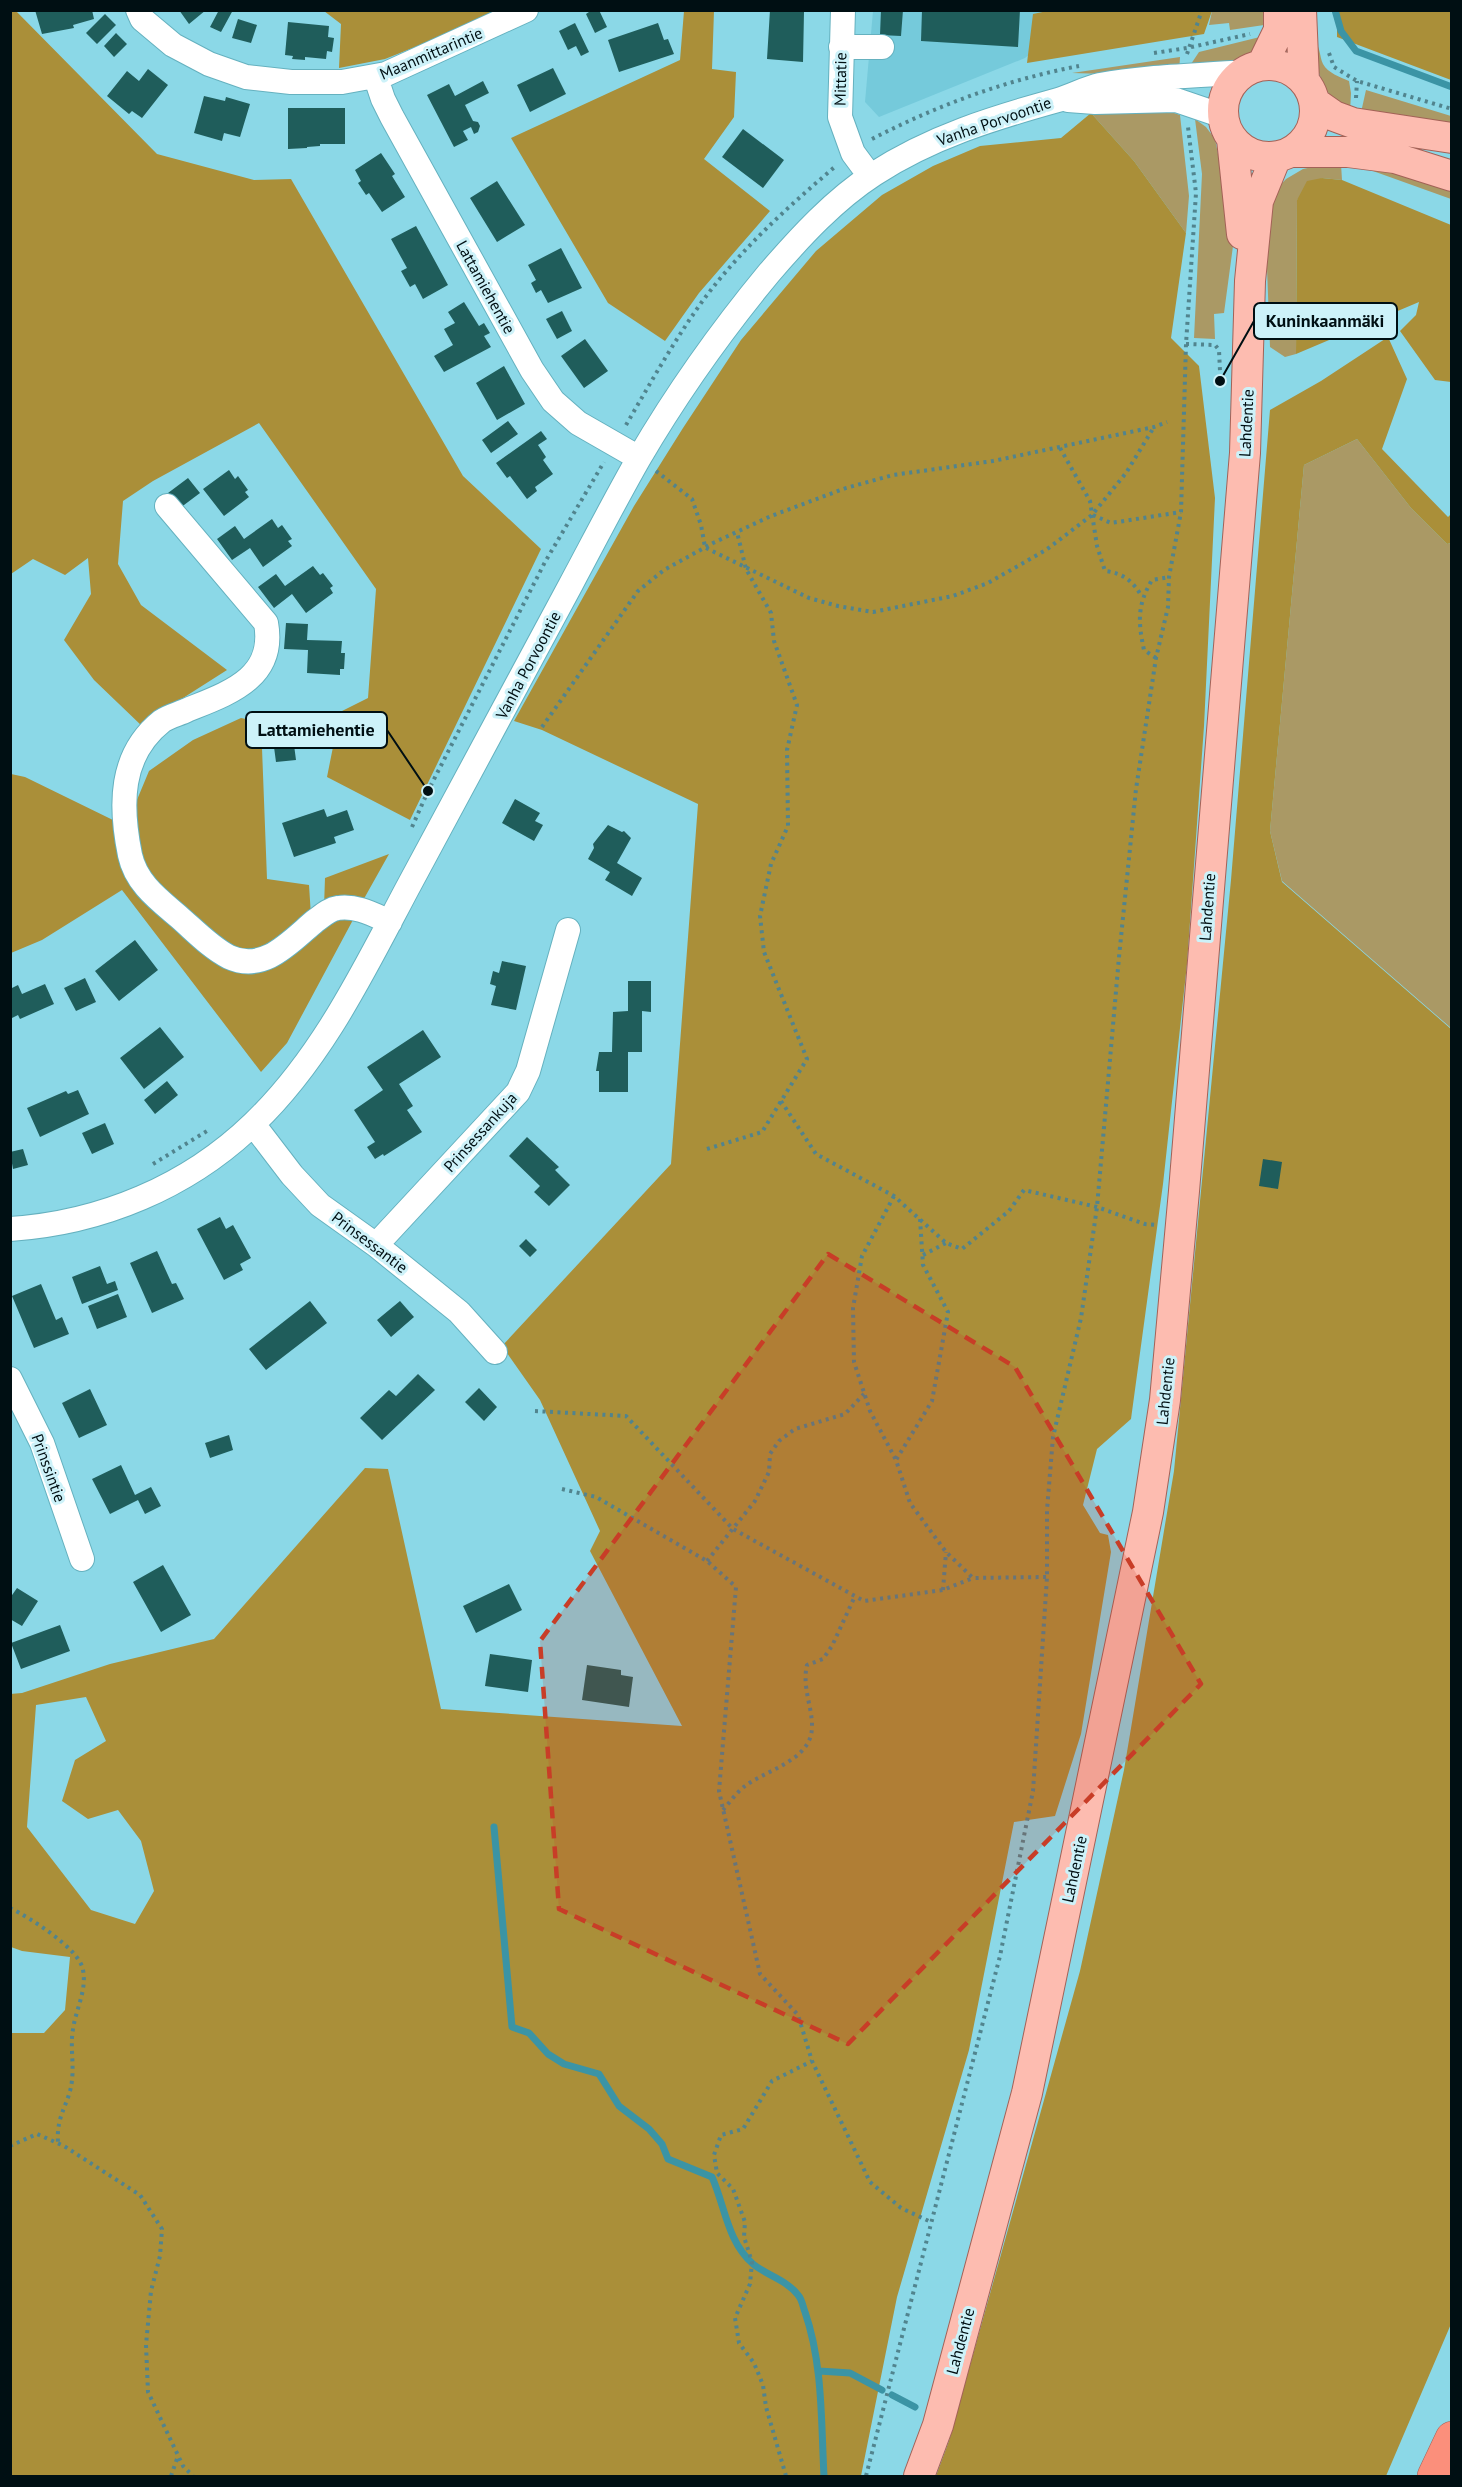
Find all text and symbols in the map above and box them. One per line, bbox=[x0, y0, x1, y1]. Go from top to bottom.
street label: Maanmittarintie bbox=[377, 22, 485, 84]
street label: Mittatie bbox=[830, 52, 850, 106]
street label: Vanha Porvoontie bbox=[933, 92, 1054, 150]
street label: Lattamiehentie bbox=[452, 237, 520, 337]
callout: Kuninkaanmäki bbox=[1254, 303, 1397, 339]
text: Kuninkaanmäki bbox=[1266, 309, 1384, 332]
street label: Lahdentie bbox=[1234, 389, 1258, 457]
street label: Vanha Porvoontie bbox=[491, 608, 565, 723]
callout: Lattamiehentie bbox=[246, 712, 387, 748]
text: Lattamiehentie bbox=[257, 718, 375, 741]
street label: Lahdentie bbox=[1195, 872, 1219, 942]
street label: Prinsessankuja bbox=[439, 1088, 521, 1176]
street label: Prinsessantie bbox=[328, 1207, 412, 1277]
street label: Lahdentie bbox=[1152, 1356, 1178, 1426]
street label: Prinssintie bbox=[27, 1431, 71, 1505]
street label: Lahdentie bbox=[1057, 1834, 1091, 1904]
street label: Lahdentie bbox=[942, 2306, 978, 2376]

